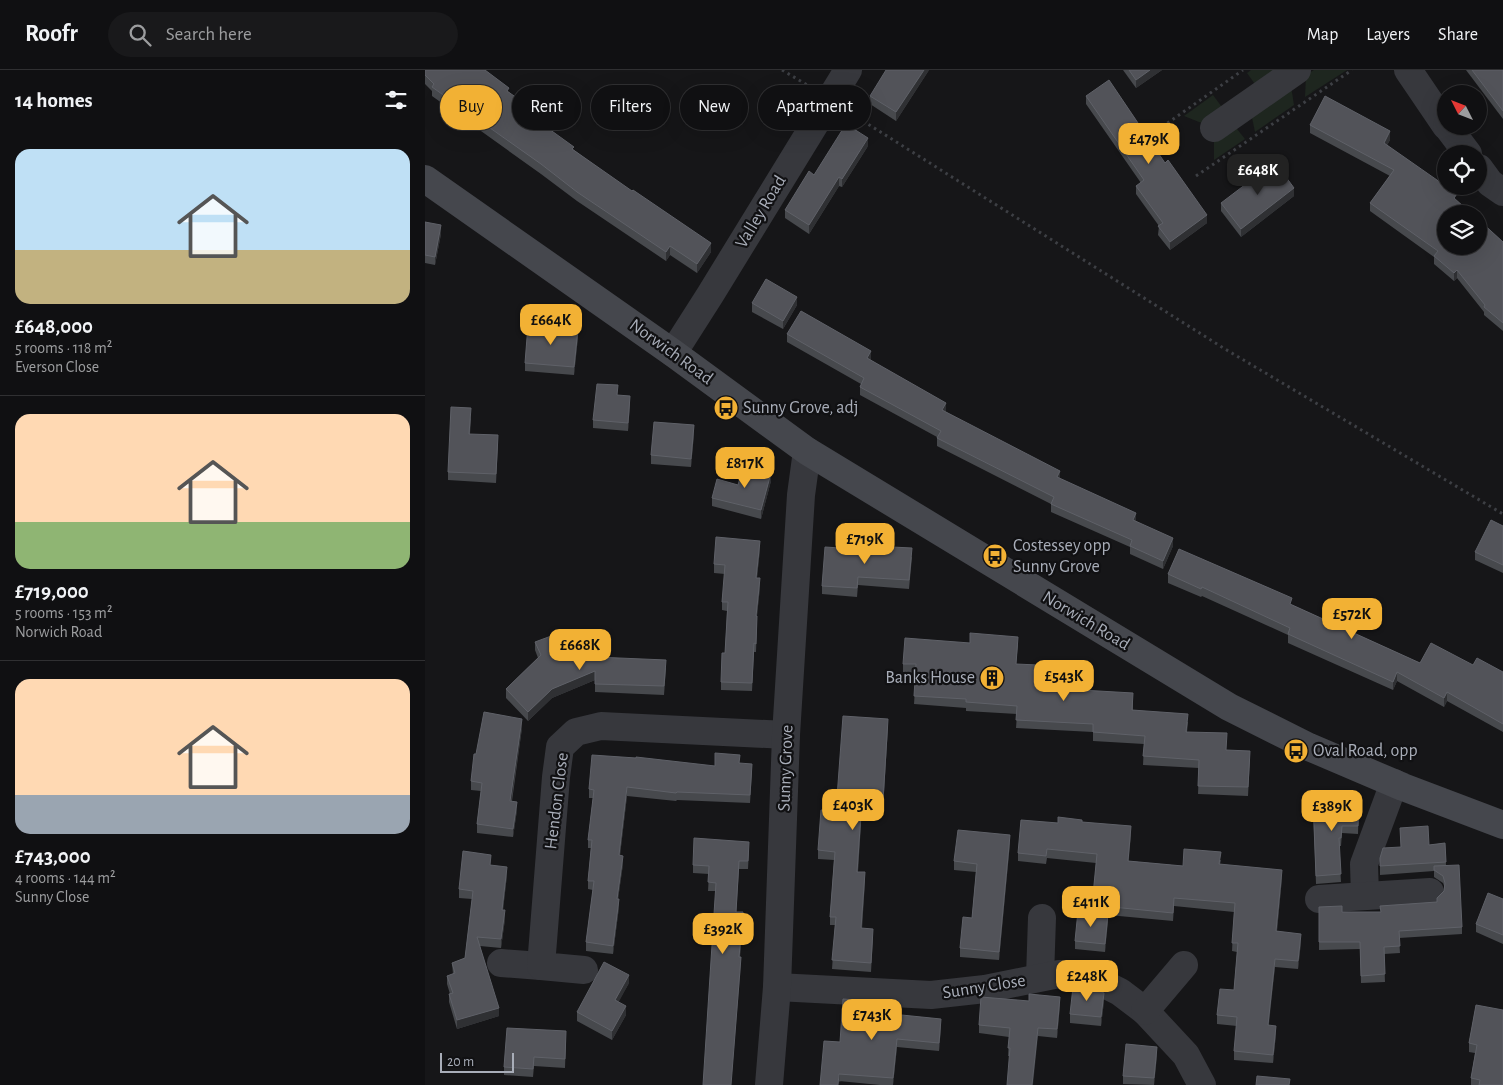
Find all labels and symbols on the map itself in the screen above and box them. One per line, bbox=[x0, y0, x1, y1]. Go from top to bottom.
north arrow bbox=[1437, 85, 1487, 135]
pin: £479K bbox=[1114, 122, 1184, 165]
pin: £648K bbox=[1223, 154, 1293, 196]
street label: Valley Road bbox=[732, 173, 790, 251]
pin: £664K bbox=[516, 304, 586, 346]
street label: Norwich Road bbox=[626, 316, 716, 388]
bus stop icon: Sunny Grove, adj bbox=[713, 395, 739, 421]
place label: Sunny Grove, adj bbox=[743, 399, 859, 417]
pin: £817K bbox=[710, 446, 780, 489]
pin: £719K bbox=[830, 522, 900, 565]
place label: Costessey opp Sunny Grove bbox=[1013, 537, 1111, 576]
bus stop icon: Costessey opp Sunny Grove bbox=[982, 543, 1008, 569]
street label: Norwich Road bbox=[1039, 588, 1133, 654]
pin: £572K bbox=[1317, 598, 1387, 640]
pin: £668K bbox=[545, 628, 615, 671]
pin: £543K bbox=[1029, 660, 1099, 702]
building icon: Banks House bbox=[979, 665, 1005, 691]
place label: Banks House bbox=[885, 669, 975, 687]
street label: Sunny Grove bbox=[775, 724, 797, 812]
bus stop icon: Oval Road, opp bbox=[1283, 738, 1309, 764]
place label: Oval Road, opp bbox=[1313, 742, 1418, 760]
street label: Hendon Close bbox=[542, 752, 572, 850]
pin: £403K bbox=[818, 788, 888, 831]
pin: £389K bbox=[1297, 790, 1367, 832]
pin: £411K bbox=[1056, 886, 1126, 928]
pin: £392K bbox=[688, 912, 758, 955]
pin: £248K bbox=[1052, 960, 1122, 1002]
street label: Sunny Close bbox=[941, 972, 1027, 1002]
pin: £743K bbox=[837, 998, 907, 1041]
scale bar bbox=[440, 1050, 514, 1073]

